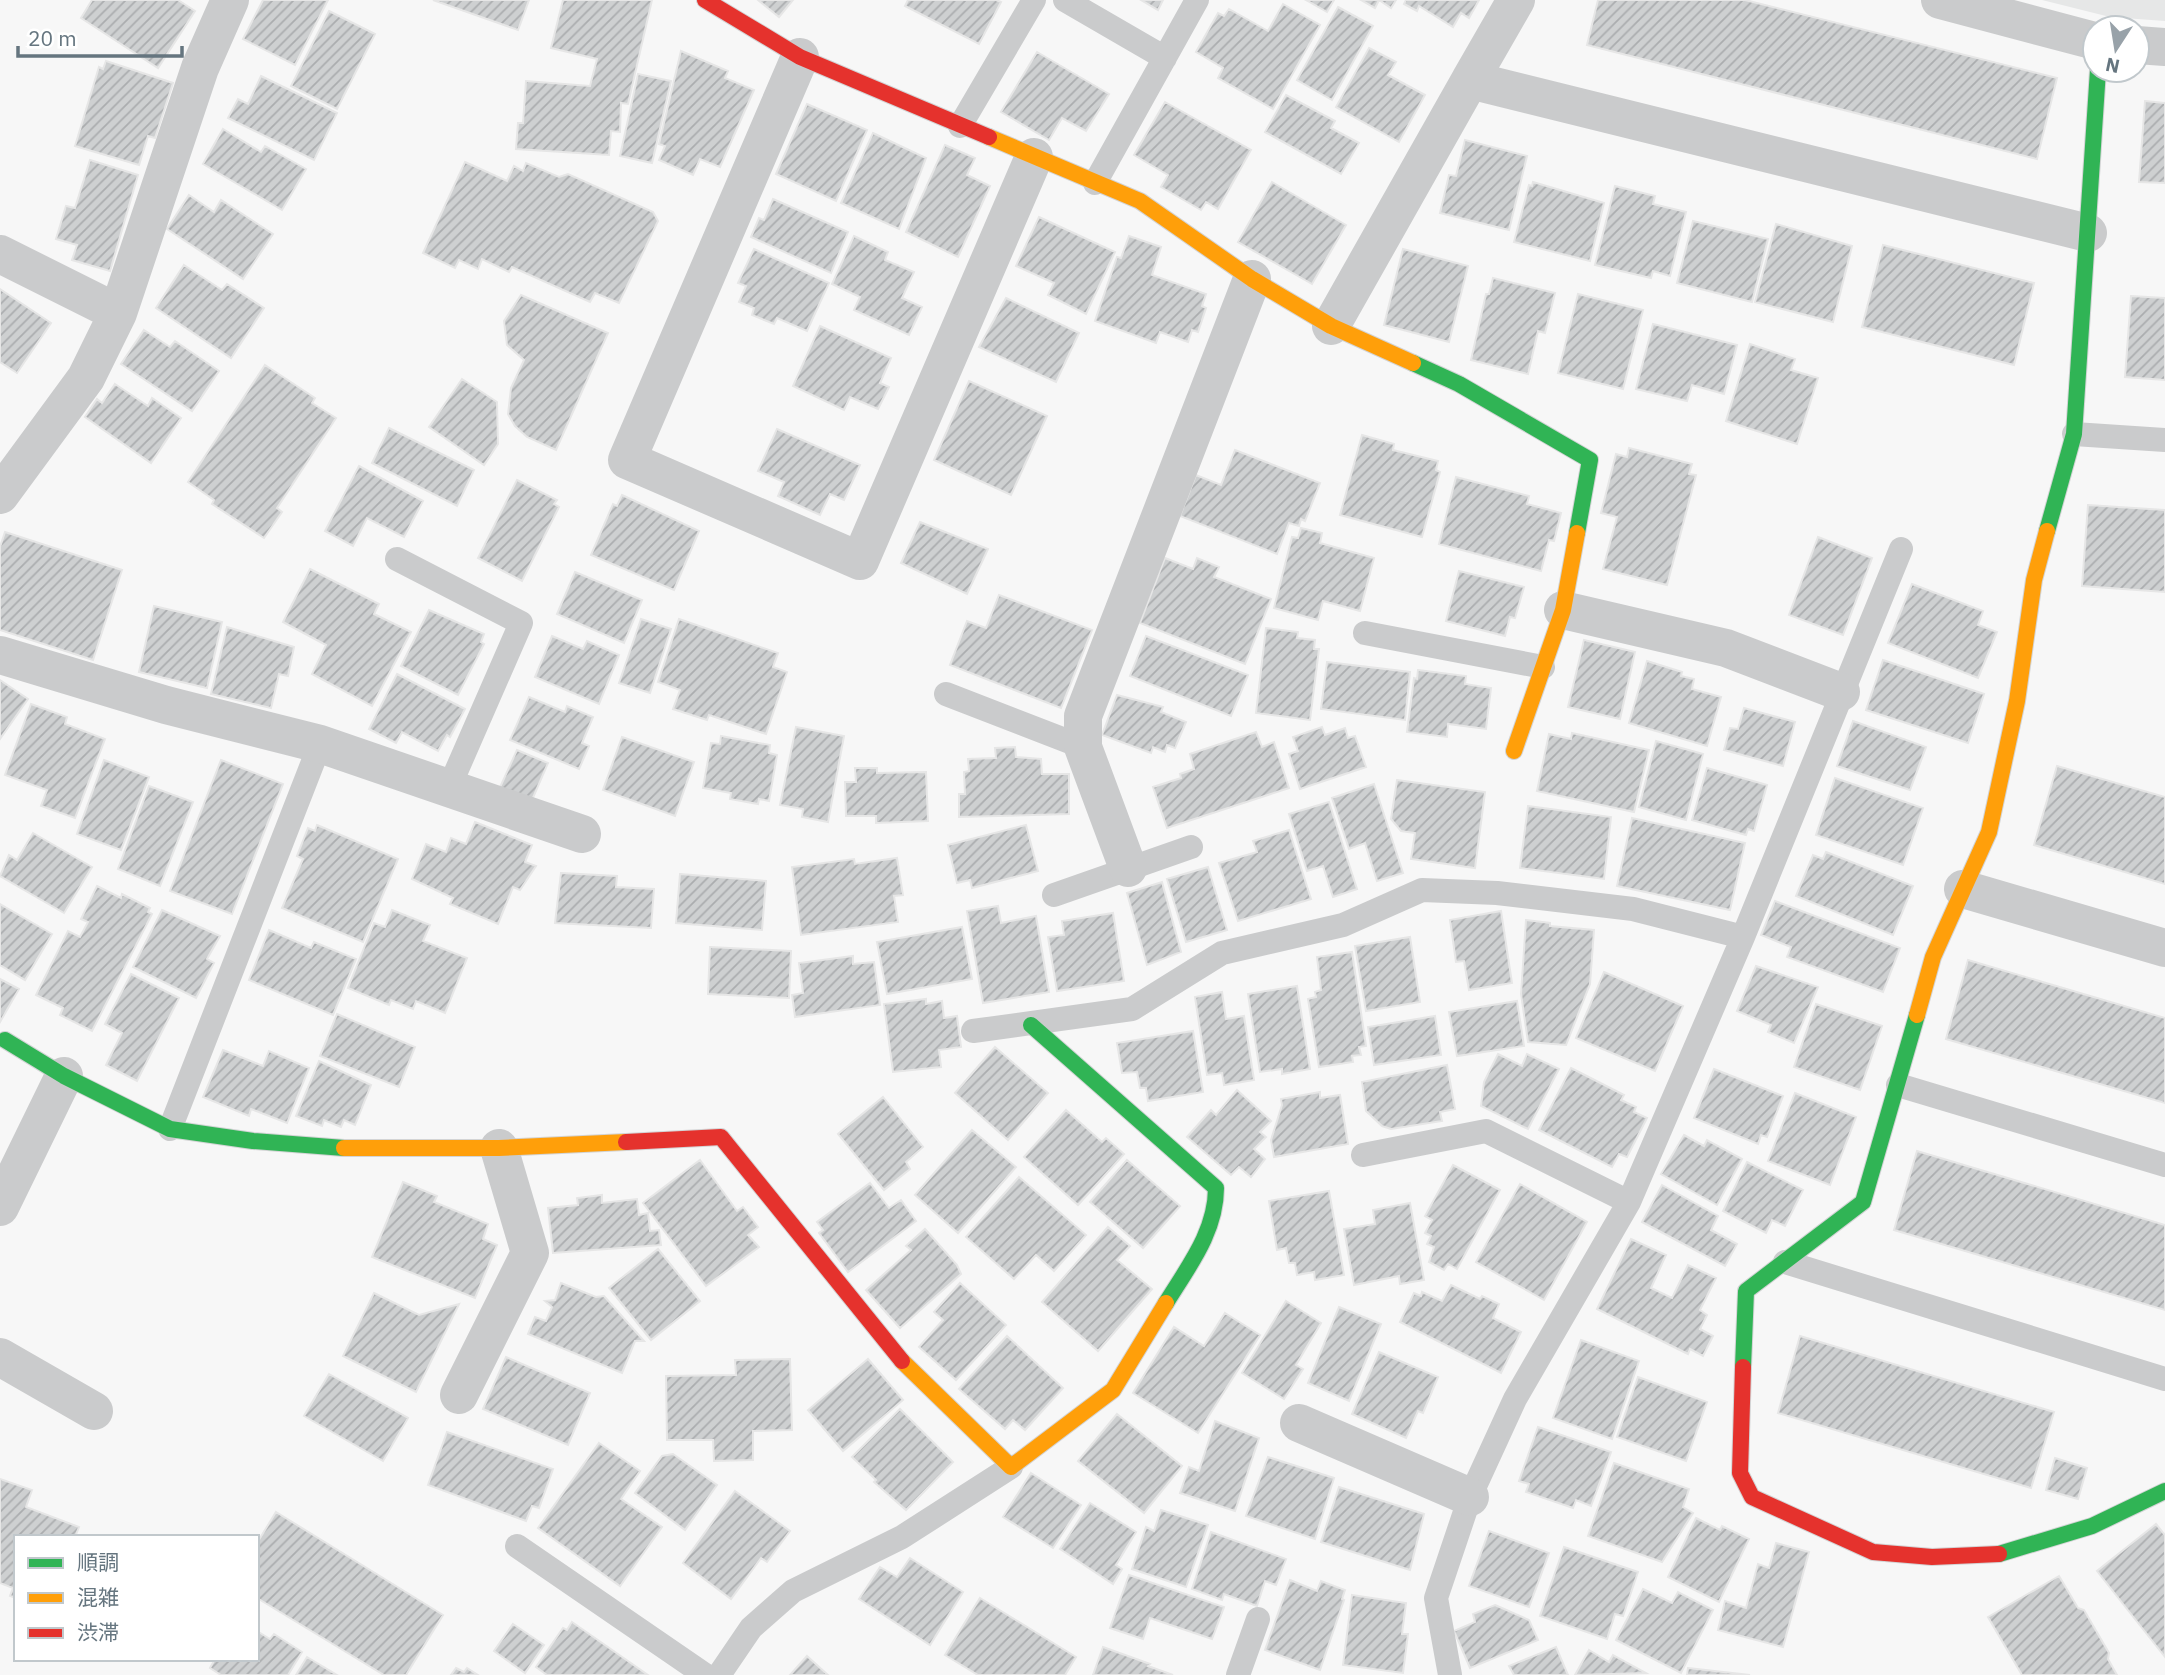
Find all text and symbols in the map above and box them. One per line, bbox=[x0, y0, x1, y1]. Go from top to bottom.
scale bar bbox=[18, 14, 182, 58]
north arrow bbox=[2081, 14, 2151, 84]
text: 20 m bbox=[28, 24, 77, 52]
text: N bbox=[2103, 52, 2122, 79]
legend bbox=[14, 1535, 259, 1661]
text: 順調 bbox=[77, 1548, 119, 1576]
text: 混雑 bbox=[77, 1583, 119, 1611]
text: 渋滞 bbox=[77, 1618, 119, 1646]

